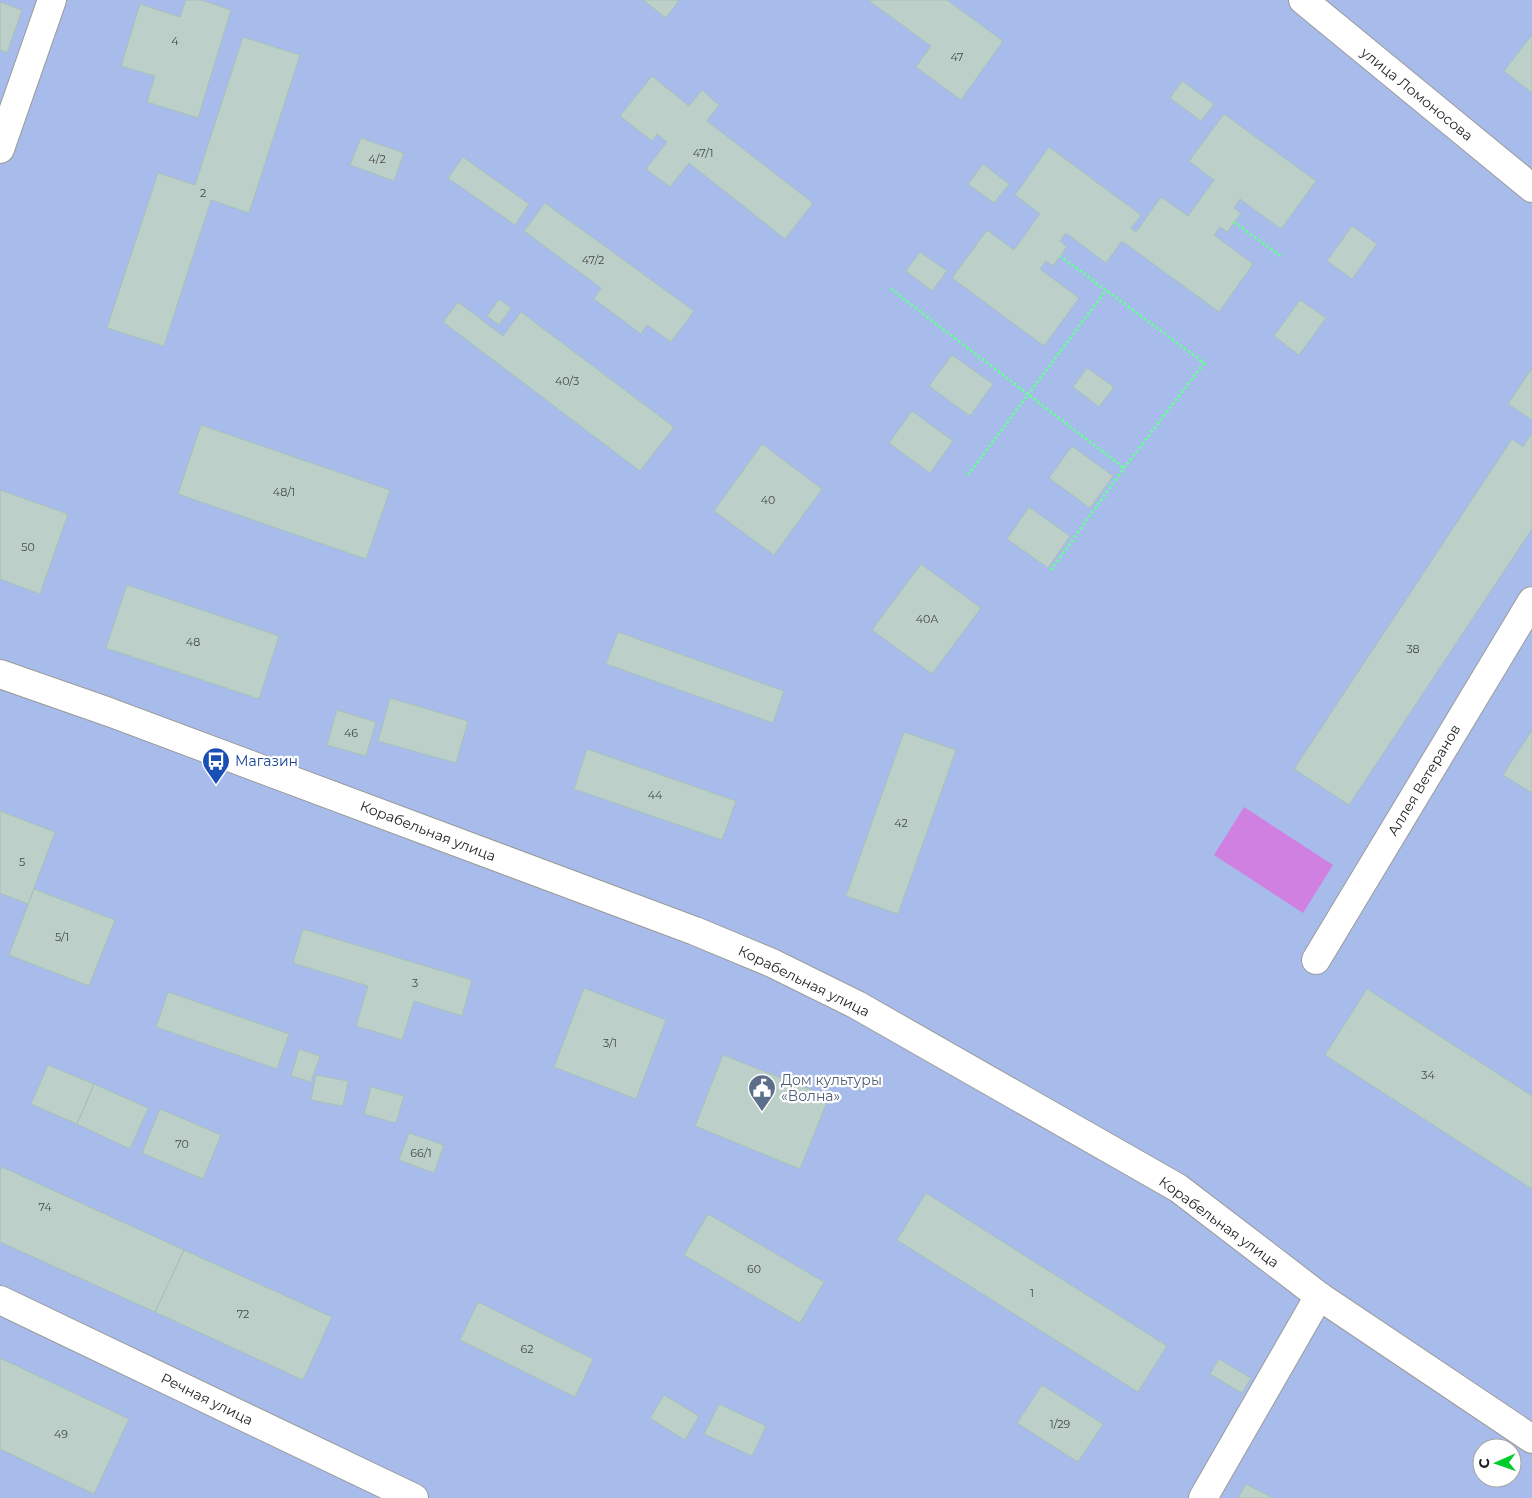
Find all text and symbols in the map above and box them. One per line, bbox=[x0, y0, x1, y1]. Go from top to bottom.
house number: 4 bbox=[171, 34, 179, 48]
street label: улица Ломоносова bbox=[1357, 43, 1477, 145]
house number: 47 bbox=[950, 50, 964, 64]
house number: 47/1 bbox=[693, 146, 713, 160]
house number: 4/2 bbox=[368, 152, 386, 166]
house number: 2 bbox=[200, 186, 206, 200]
house number: 47/2 bbox=[582, 253, 604, 267]
house number: 40/3 bbox=[555, 374, 579, 388]
house number: 48/1 bbox=[273, 485, 295, 499]
house number: 40 bbox=[761, 493, 775, 507]
house number: 50 bbox=[21, 540, 35, 554]
house number: 40А bbox=[916, 612, 939, 626]
house number: 48 bbox=[186, 635, 200, 649]
house number: 38 bbox=[1406, 642, 1420, 656]
street label: Аллея Ветеранов bbox=[1384, 721, 1464, 839]
house number: 46 bbox=[344, 726, 358, 740]
bus stop icon: Магазин bbox=[201, 746, 231, 785]
place label: Магазин bbox=[235, 752, 298, 770]
house number: 44 bbox=[648, 788, 663, 802]
street label: Корабельная улица bbox=[358, 797, 498, 865]
house number: 42 bbox=[894, 816, 908, 830]
house number: 5 bbox=[19, 855, 25, 869]
house number: 5/1 bbox=[55, 930, 69, 944]
street label: Корабельная улица bbox=[735, 941, 873, 1021]
house number: 3 bbox=[412, 976, 418, 990]
house number: 3/1 bbox=[603, 1036, 617, 1050]
house number: 34 bbox=[1421, 1068, 1435, 1082]
place label: Дом культуры «Волна» bbox=[781, 1071, 882, 1105]
public building icon: Дом культуры «Волна» bbox=[747, 1073, 777, 1112]
house number: 70 bbox=[175, 1137, 189, 1151]
house number: 66/1 bbox=[410, 1146, 432, 1160]
street label: Корабельная улица bbox=[1155, 1172, 1283, 1272]
house number: 74 bbox=[38, 1200, 52, 1214]
house number: 60 bbox=[747, 1262, 761, 1276]
house number: 1 bbox=[1030, 1286, 1034, 1300]
house number: 72 bbox=[237, 1307, 249, 1321]
house number: 62 bbox=[521, 1342, 533, 1356]
street label: Речная улица bbox=[158, 1369, 256, 1429]
house number: 1/29 bbox=[1050, 1417, 1071, 1431]
house number: 49 bbox=[54, 1427, 68, 1441]
north arrow bbox=[1472, 1438, 1522, 1488]
text: С bbox=[1475, 1458, 1493, 1469]

